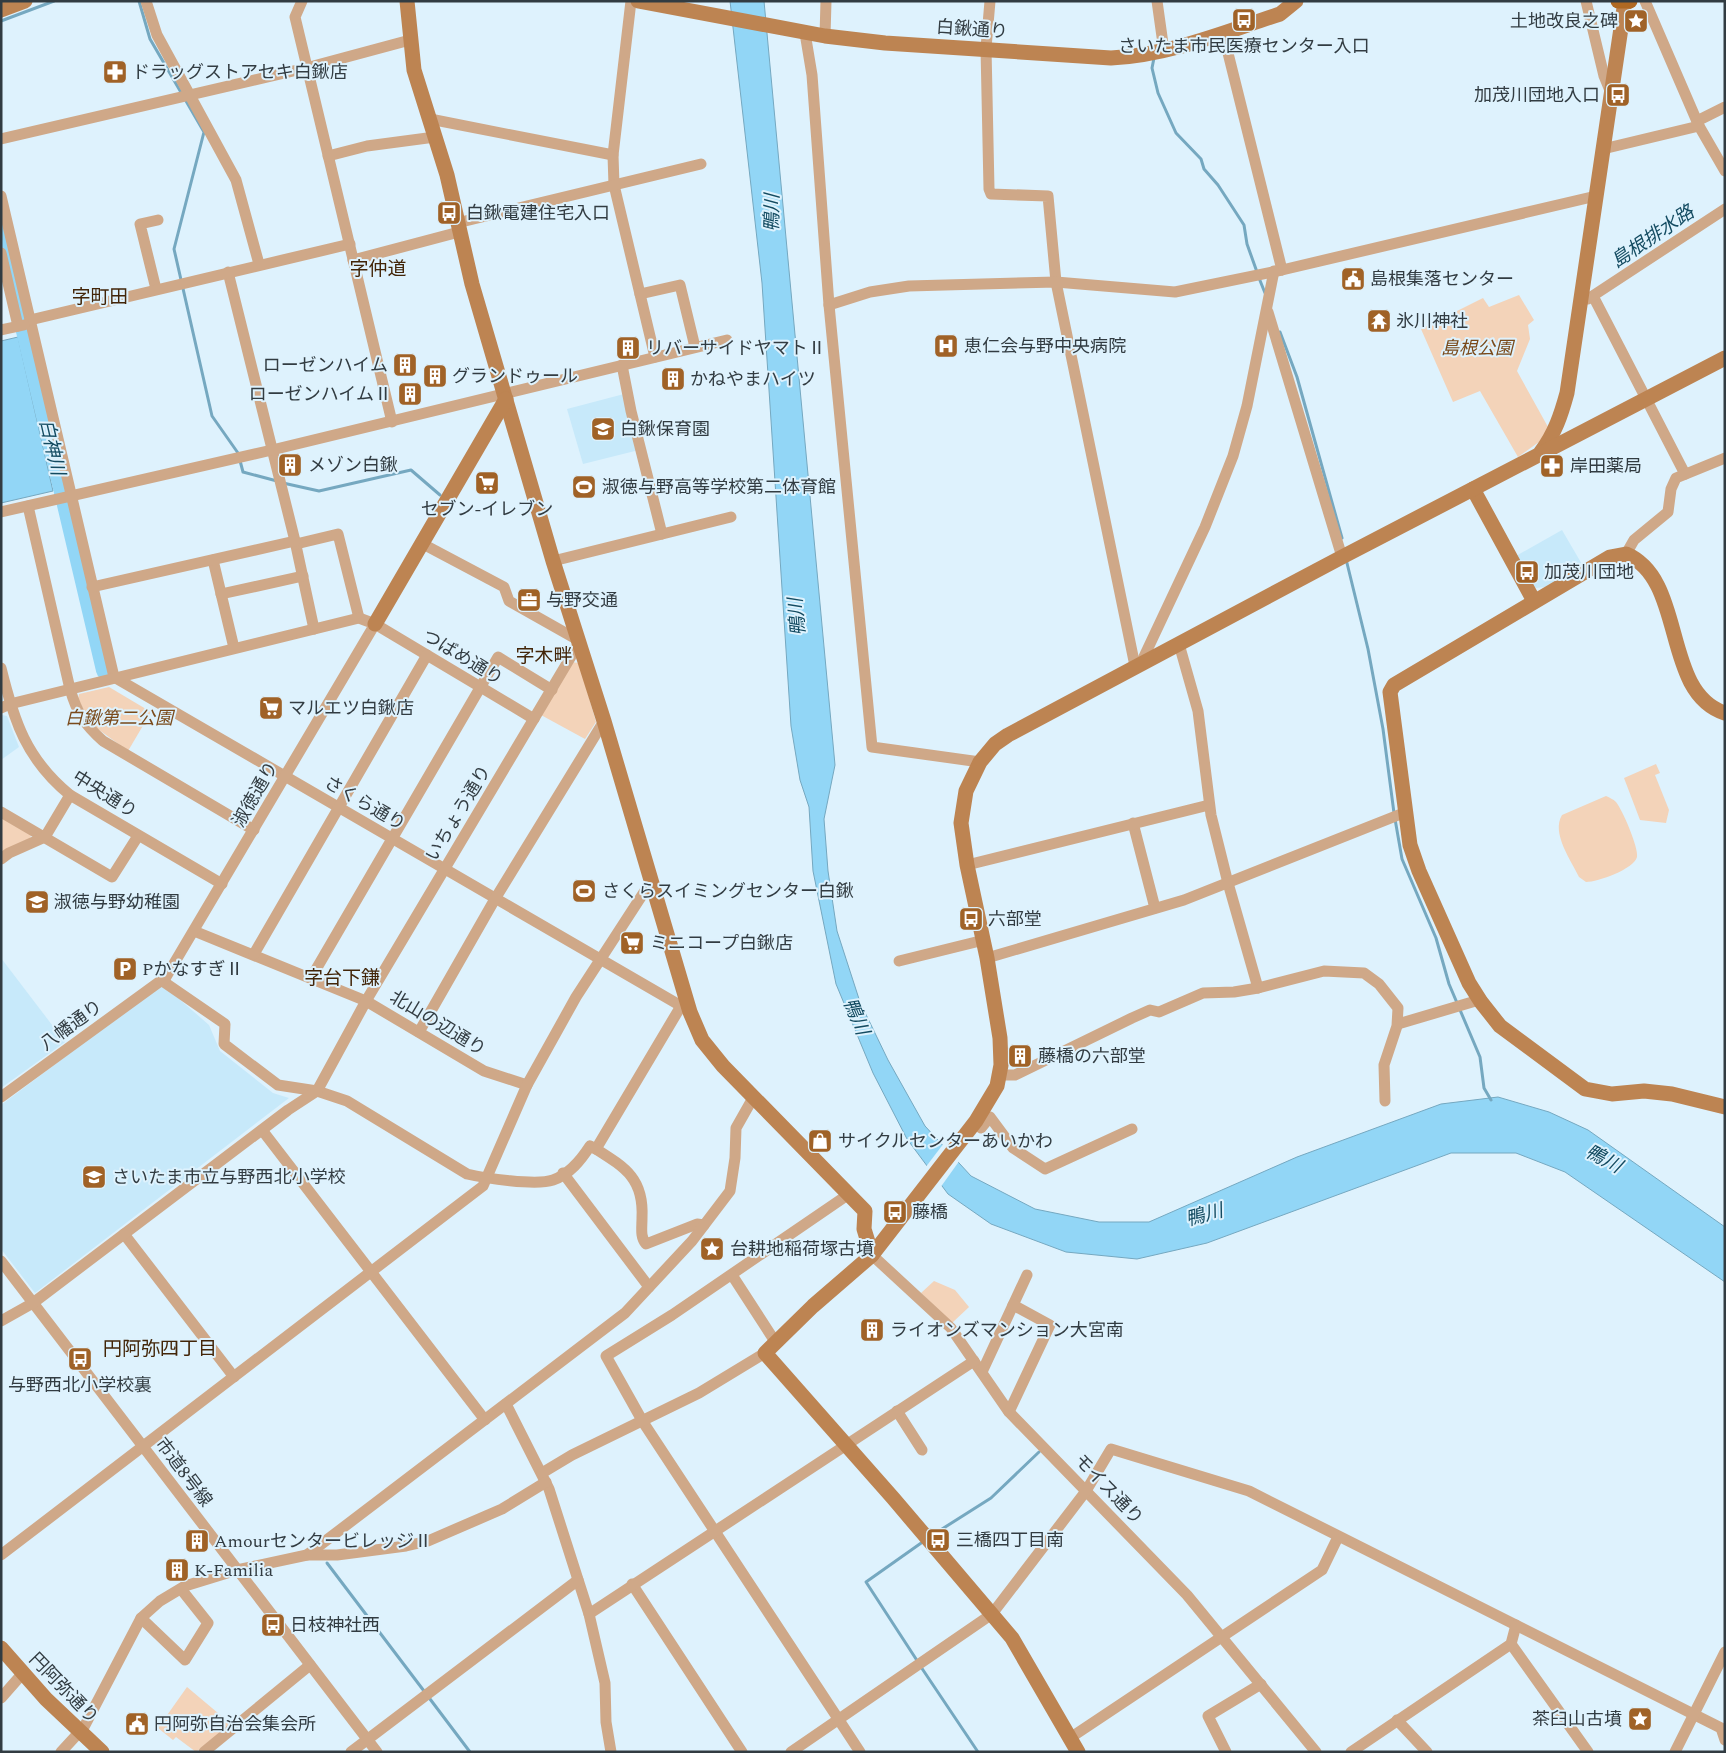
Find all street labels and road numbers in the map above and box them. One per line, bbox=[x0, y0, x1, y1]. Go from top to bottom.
street label: 白鍬通り bbox=[935, 14, 1009, 45]
street label: つばめ通り bbox=[417, 623, 508, 692]
street label: 淑徳通り bbox=[226, 756, 285, 832]
street label: いちょう通り bbox=[419, 760, 498, 866]
street label: 中央通り bbox=[67, 764, 142, 825]
street label: さくら通り bbox=[319, 769, 410, 838]
street label: 北山の辺通り bbox=[385, 984, 491, 1063]
street label: 八幡通り bbox=[34, 993, 108, 1057]
street label: 市道8号線 bbox=[148, 1432, 219, 1513]
street label: モイス通り bbox=[1068, 1448, 1149, 1531]
street label: 円阿弥通り bbox=[23, 1647, 105, 1730]

